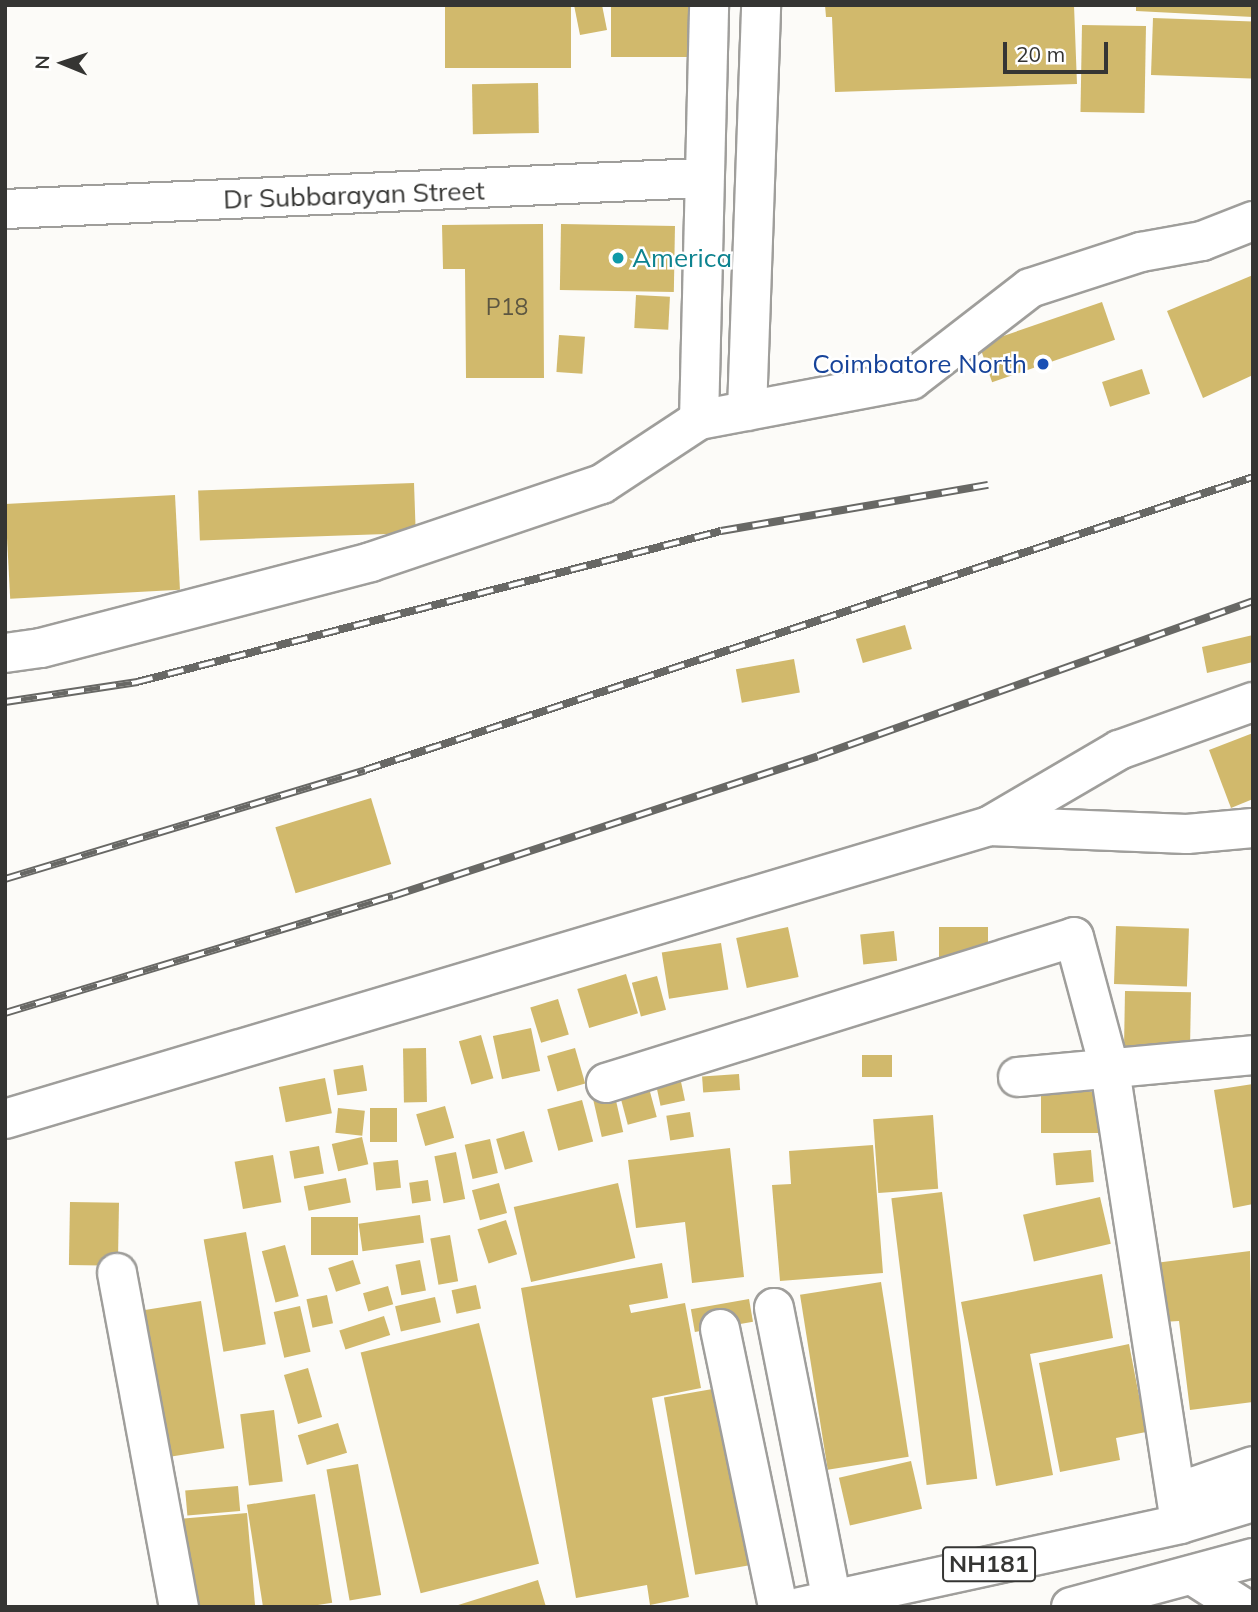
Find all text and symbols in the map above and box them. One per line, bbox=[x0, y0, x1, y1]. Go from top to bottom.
north arrow bbox=[28, 28, 98, 98]
scale bar bbox=[1006, 28, 1111, 72]
text: 20 m bbox=[1016, 41, 1065, 67]
text: N bbox=[30, 55, 54, 70]
street label: Dr Subbarayan Street bbox=[223, 175, 485, 215]
place label: America bbox=[632, 242, 732, 274]
marker: America bbox=[610, 250, 626, 266]
house number: P18 bbox=[486, 293, 528, 321]
place label: Coimbatore North bbox=[812, 348, 1027, 380]
marker: Coimbatore North bbox=[1033, 354, 1053, 374]
road number: NH181 bbox=[942, 1544, 1036, 1584]

